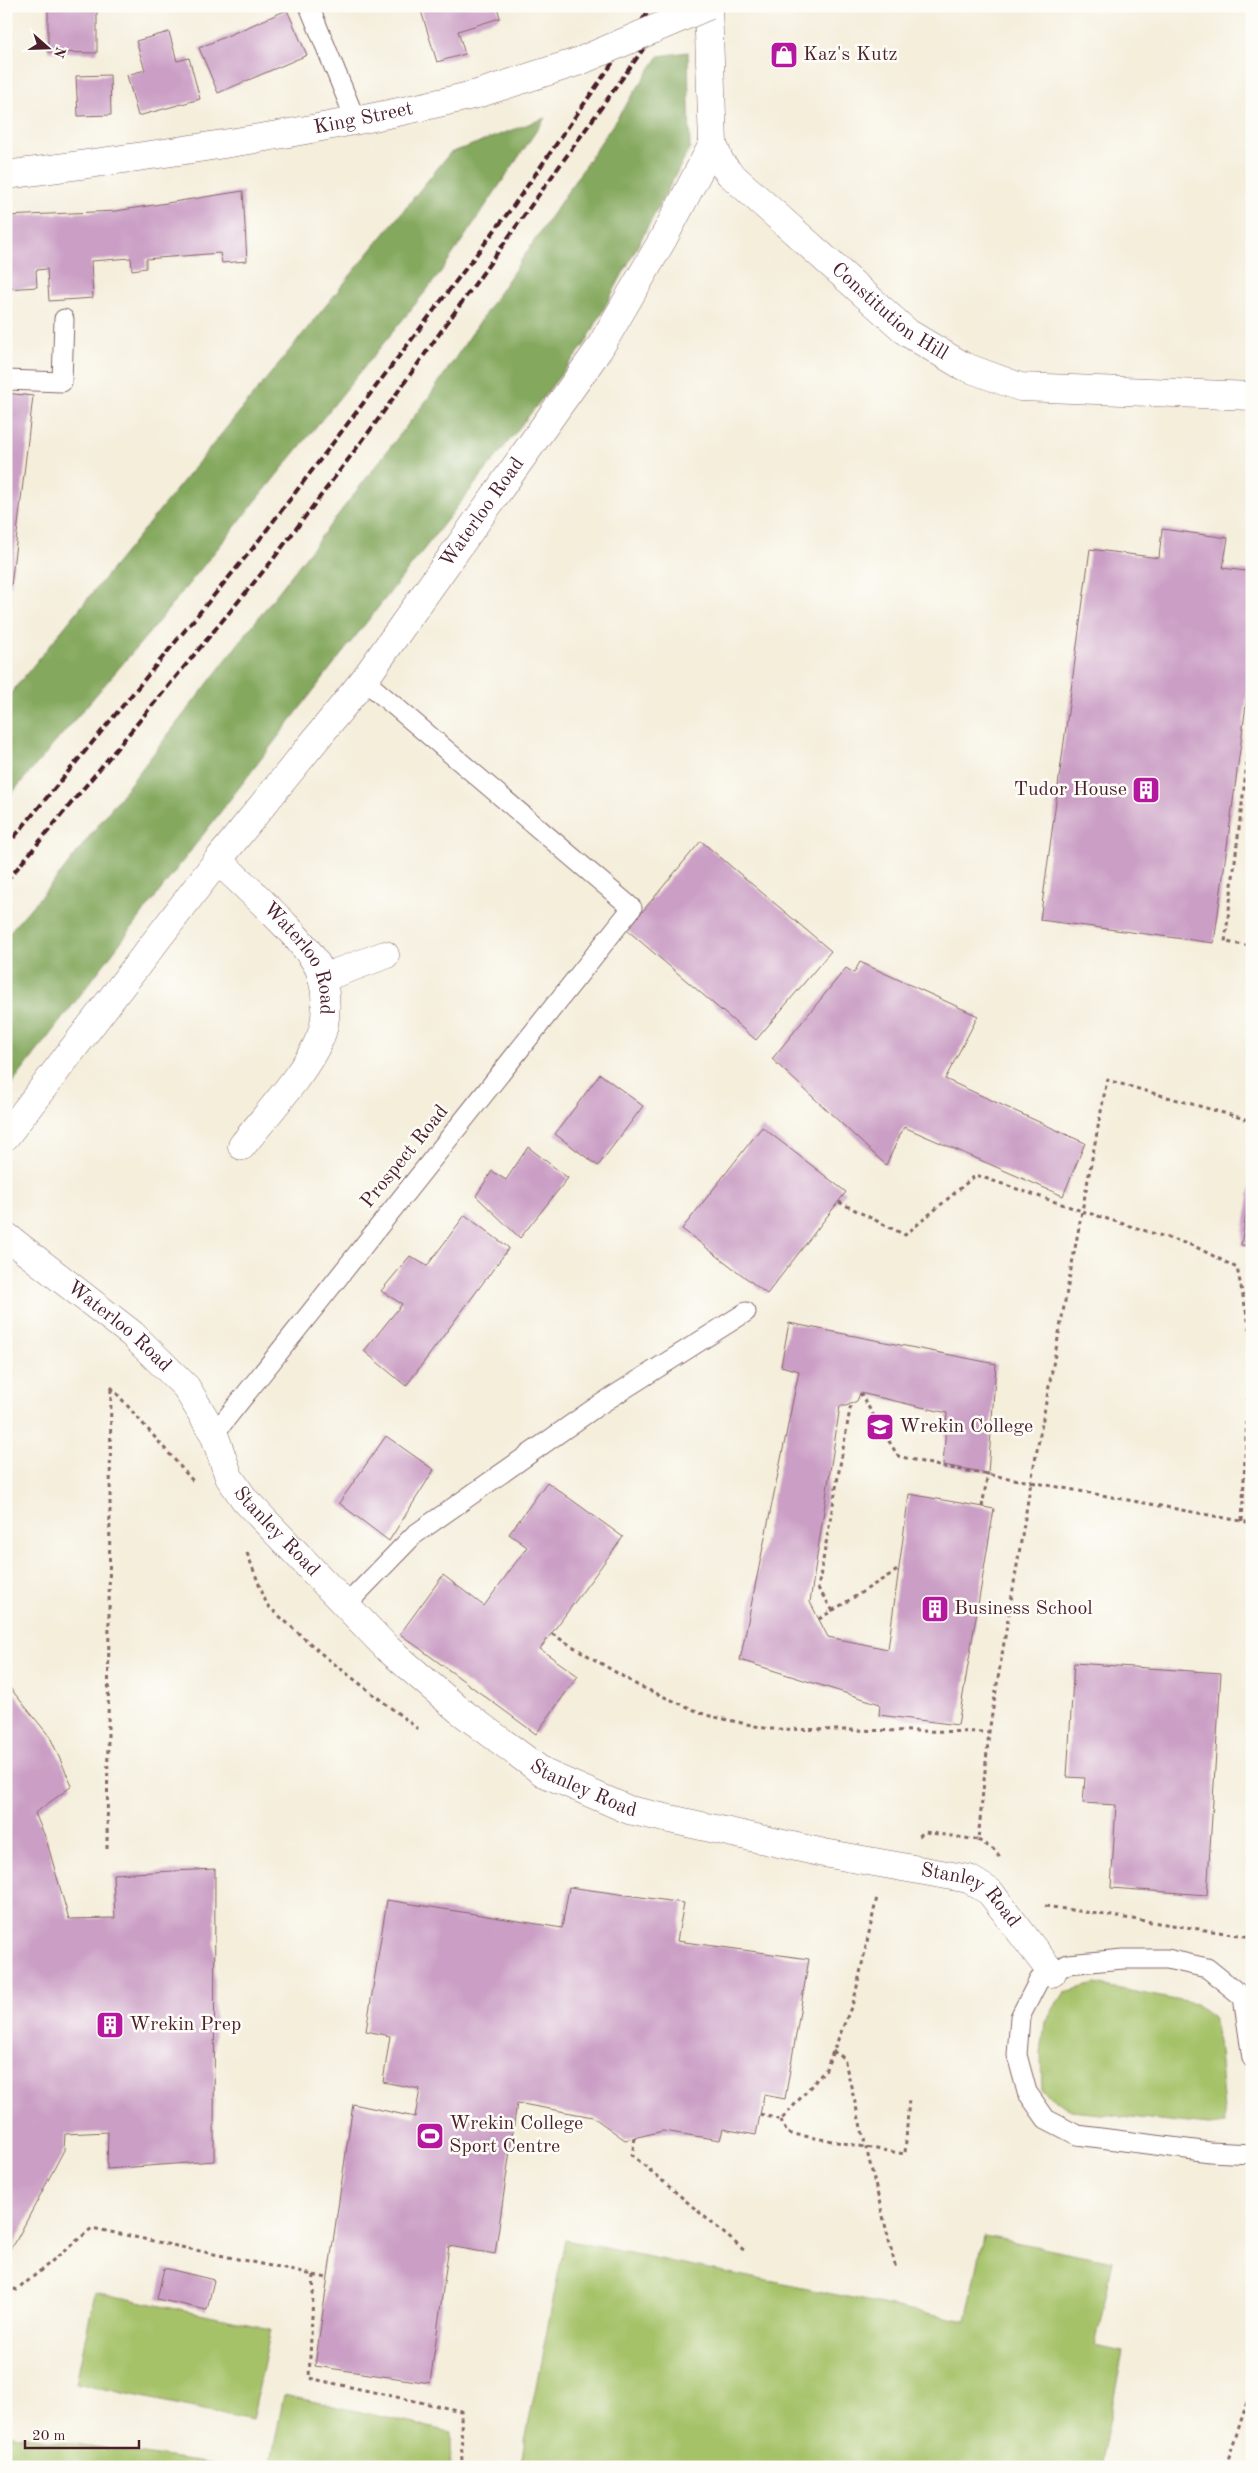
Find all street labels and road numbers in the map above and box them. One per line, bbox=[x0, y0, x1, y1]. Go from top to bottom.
street label: King Street bbox=[312, 99, 415, 138]
street label: Constitution Hill bbox=[827, 259, 951, 364]
street label: Waterloo Road bbox=[437, 454, 528, 571]
street label: Waterloo Road bbox=[259, 899, 336, 1015]
street label: Prospect Road bbox=[358, 1102, 452, 1212]
street label: Waterloo Road bbox=[63, 1277, 175, 1376]
street label: Stanley Road bbox=[229, 1483, 323, 1581]
street label: Stanley Road bbox=[526, 1756, 639, 1821]
street label: Stanley Road bbox=[919, 1861, 1023, 1931]

